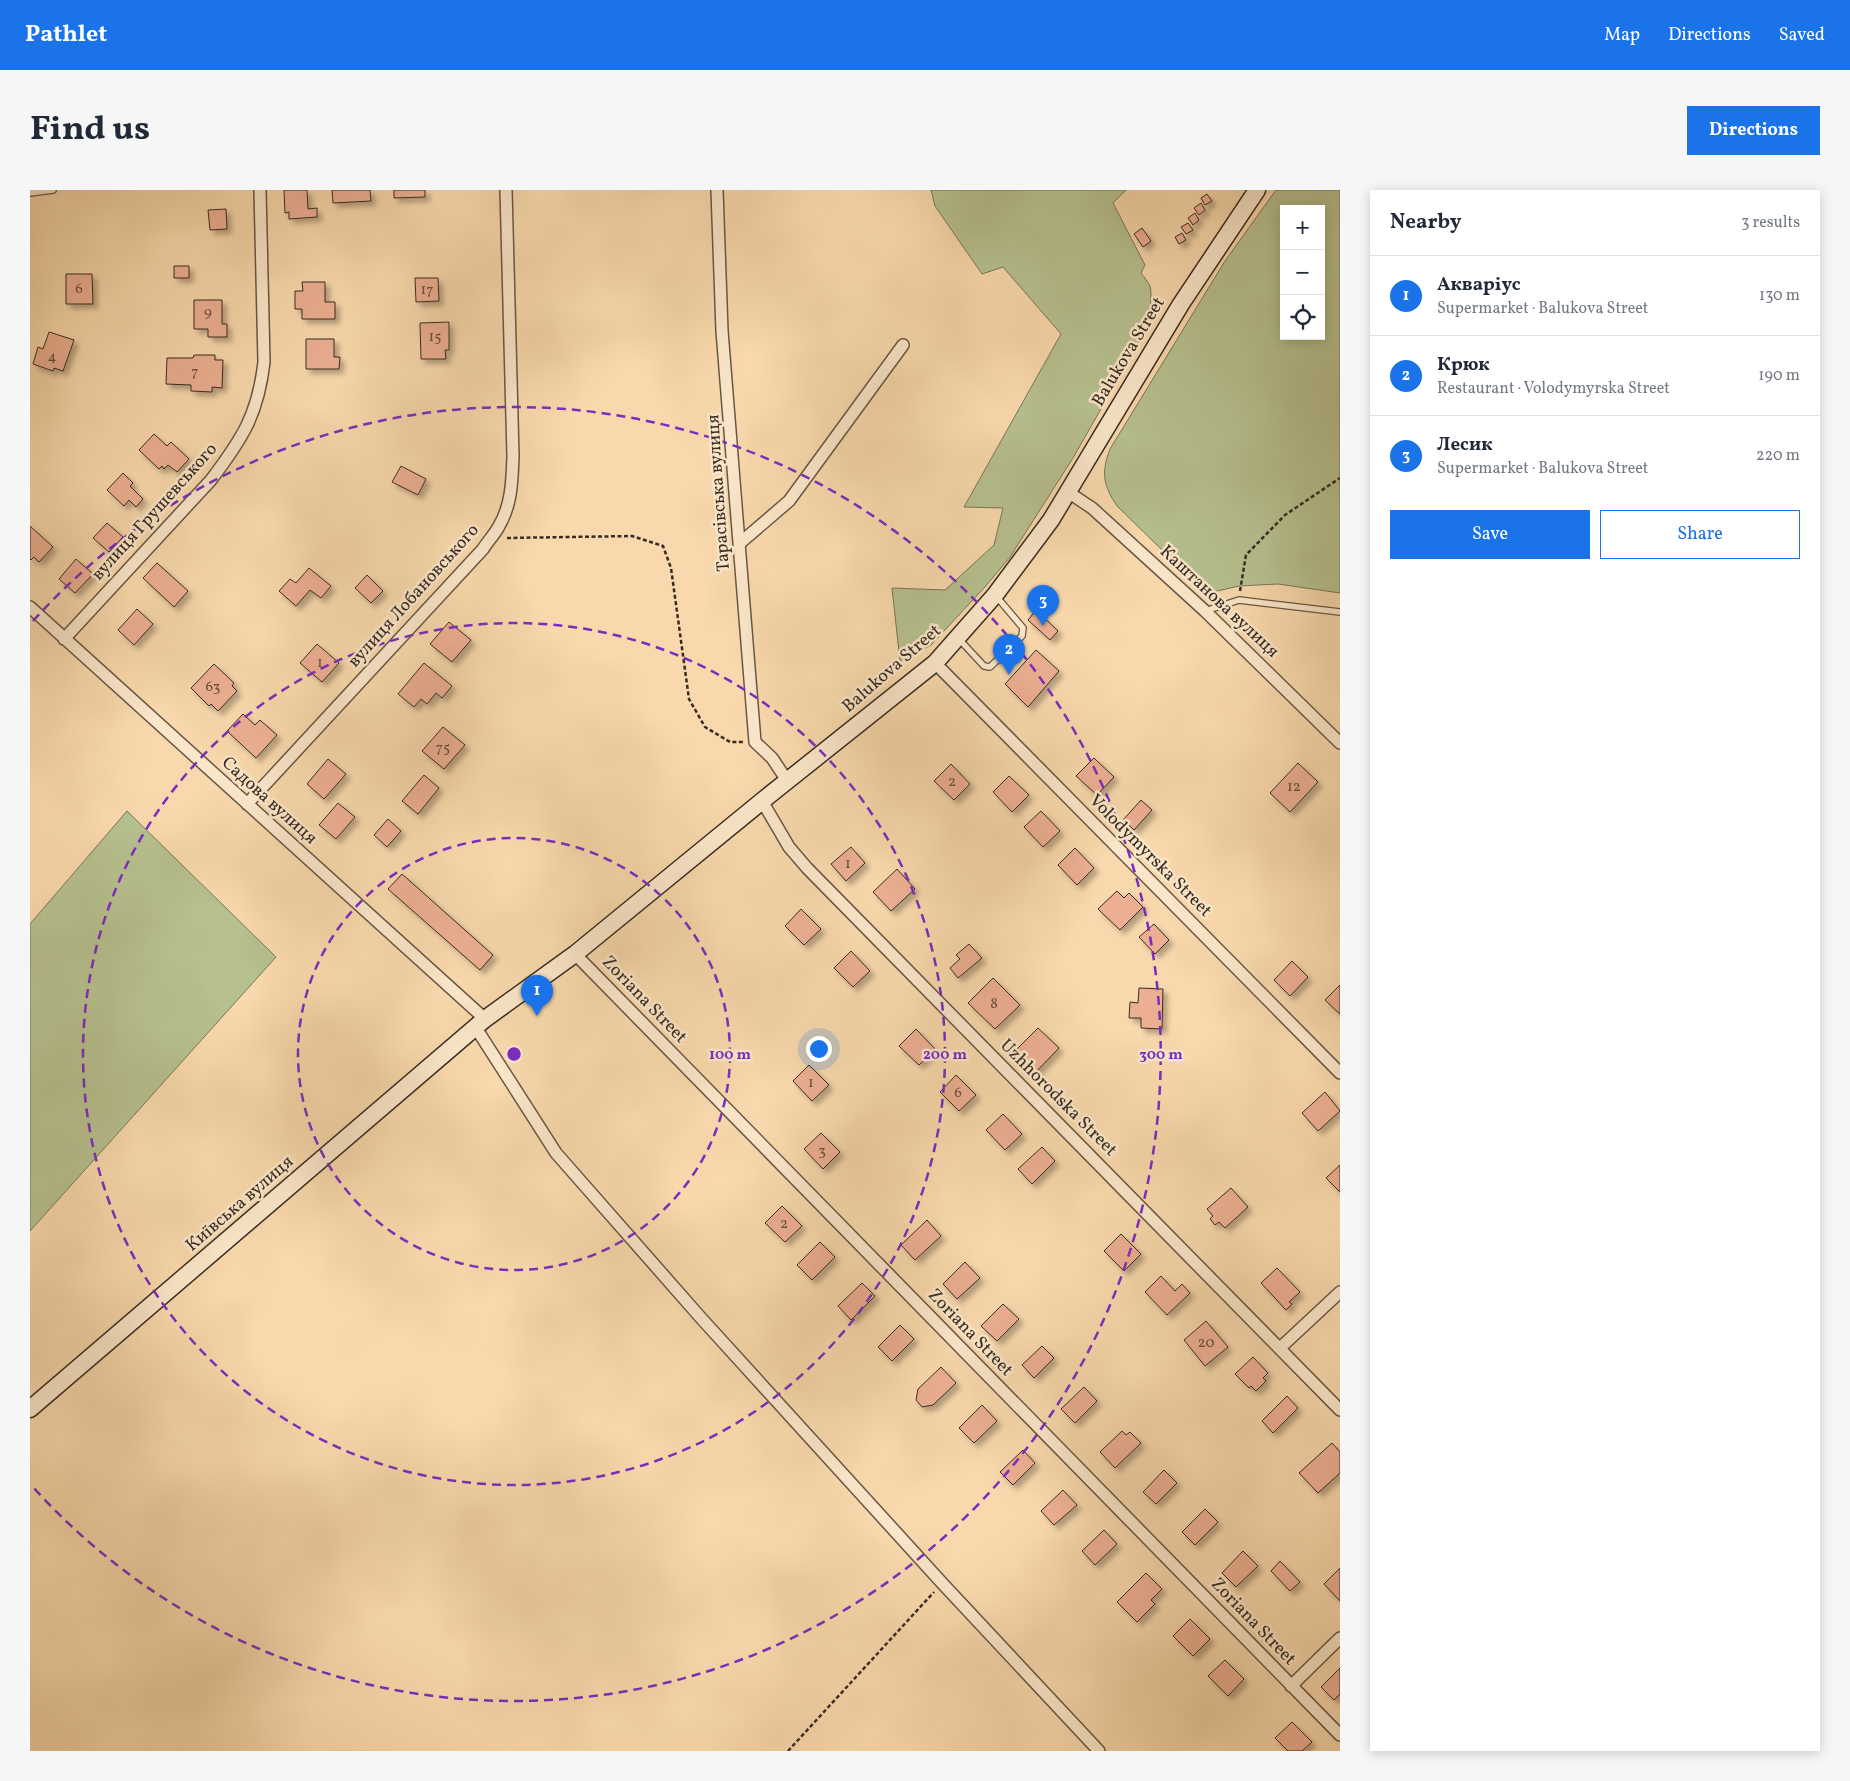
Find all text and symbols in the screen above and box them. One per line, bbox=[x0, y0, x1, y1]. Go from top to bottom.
text: Pathlet bbox=[25, 18, 107, 52]
text: Map bbox=[1604, 23, 1640, 48]
text: Directions bbox=[1668, 23, 1751, 48]
text: Saved bbox=[1779, 23, 1825, 48]
text: Find us bbox=[30, 106, 150, 154]
button: Directions bbox=[1687, 106, 1820, 155]
map controls bbox=[1280, 205, 1325, 340]
button: + bbox=[1280, 205, 1325, 250]
text: Nearby bbox=[1390, 208, 1461, 237]
text: 3 results bbox=[1741, 212, 1800, 234]
button: − bbox=[1280, 250, 1325, 295]
text: Акваріус bbox=[1437, 272, 1521, 298]
house number: 6 bbox=[75, 279, 83, 300]
house number: 17 bbox=[420, 280, 434, 301]
text: 1 bbox=[1403, 285, 1409, 307]
text: 130 m bbox=[1759, 285, 1800, 307]
street label: Balukova Street bbox=[1086, 292, 1172, 412]
button: locate bbox=[1280, 295, 1325, 340]
text: Supermarket · Balukova Street bbox=[1437, 298, 1649, 320]
house number: 9 bbox=[204, 302, 212, 323]
house number: 15 bbox=[428, 327, 442, 348]
house number: 4 bbox=[48, 347, 57, 368]
text: Крюк bbox=[1437, 352, 1490, 378]
house number: 7 bbox=[191, 362, 199, 383]
text: 2 bbox=[1402, 365, 1410, 387]
text: 190 m bbox=[1758, 365, 1800, 387]
text: Restaurant · Volodymyrska Street bbox=[1437, 378, 1670, 400]
street label: Тарасівська вулиця bbox=[701, 414, 737, 572]
text: Лесик bbox=[1437, 432, 1493, 458]
street label: вулиця Грушевського bbox=[86, 438, 224, 586]
text: 3 bbox=[1402, 445, 1410, 467]
text: 220 m bbox=[1756, 445, 1800, 467]
text: Supermarket · Balukova Street bbox=[1437, 458, 1649, 480]
button: Save bbox=[1390, 510, 1590, 559]
button: Share bbox=[1600, 510, 1800, 559]
street label: вулиця Лобановського bbox=[343, 519, 485, 673]
street label: Каштанова вулиця bbox=[1154, 540, 1284, 664]
pin: 3 bbox=[1027, 585, 1059, 626]
street label: Balukova Street bbox=[837, 619, 947, 719]
pin: 2 bbox=[993, 634, 1025, 675]
house number: 1 bbox=[317, 653, 323, 674]
house number: 63 bbox=[205, 677, 221, 698]
house number: 75 bbox=[436, 738, 450, 759]
street label: Садова вулиця bbox=[216, 751, 322, 851]
house number: 2 bbox=[948, 772, 956, 793]
house number: 12 bbox=[1287, 777, 1301, 798]
street label: Volodymyrska Street bbox=[1083, 789, 1217, 923]
house number: 1 bbox=[845, 854, 851, 875]
street label: Zoriana Street bbox=[596, 951, 692, 1049]
pin: 1 bbox=[521, 975, 553, 1016]
house number: 8 bbox=[990, 994, 998, 1015]
street label: Uzhhorodska Street bbox=[994, 1034, 1122, 1162]
your location bbox=[806, 1036, 832, 1062]
centre of rings bbox=[505, 1045, 523, 1063]
text: 100 m bbox=[709, 1045, 752, 1066]
text: 200 m bbox=[923, 1045, 967, 1066]
text: 300 m bbox=[1139, 1045, 1183, 1066]
house number: 1 bbox=[808, 1073, 814, 1094]
house number: 6 bbox=[954, 1083, 962, 1104]
house number: 3 bbox=[818, 1141, 826, 1162]
street label: Київська вулиця bbox=[181, 1150, 299, 1258]
house number: 2 bbox=[780, 1214, 788, 1235]
street label: Zoriana Street bbox=[922, 1284, 1018, 1382]
house number: 20 bbox=[1198, 1333, 1214, 1354]
street label: Zoriana Street bbox=[1205, 1573, 1301, 1671]

